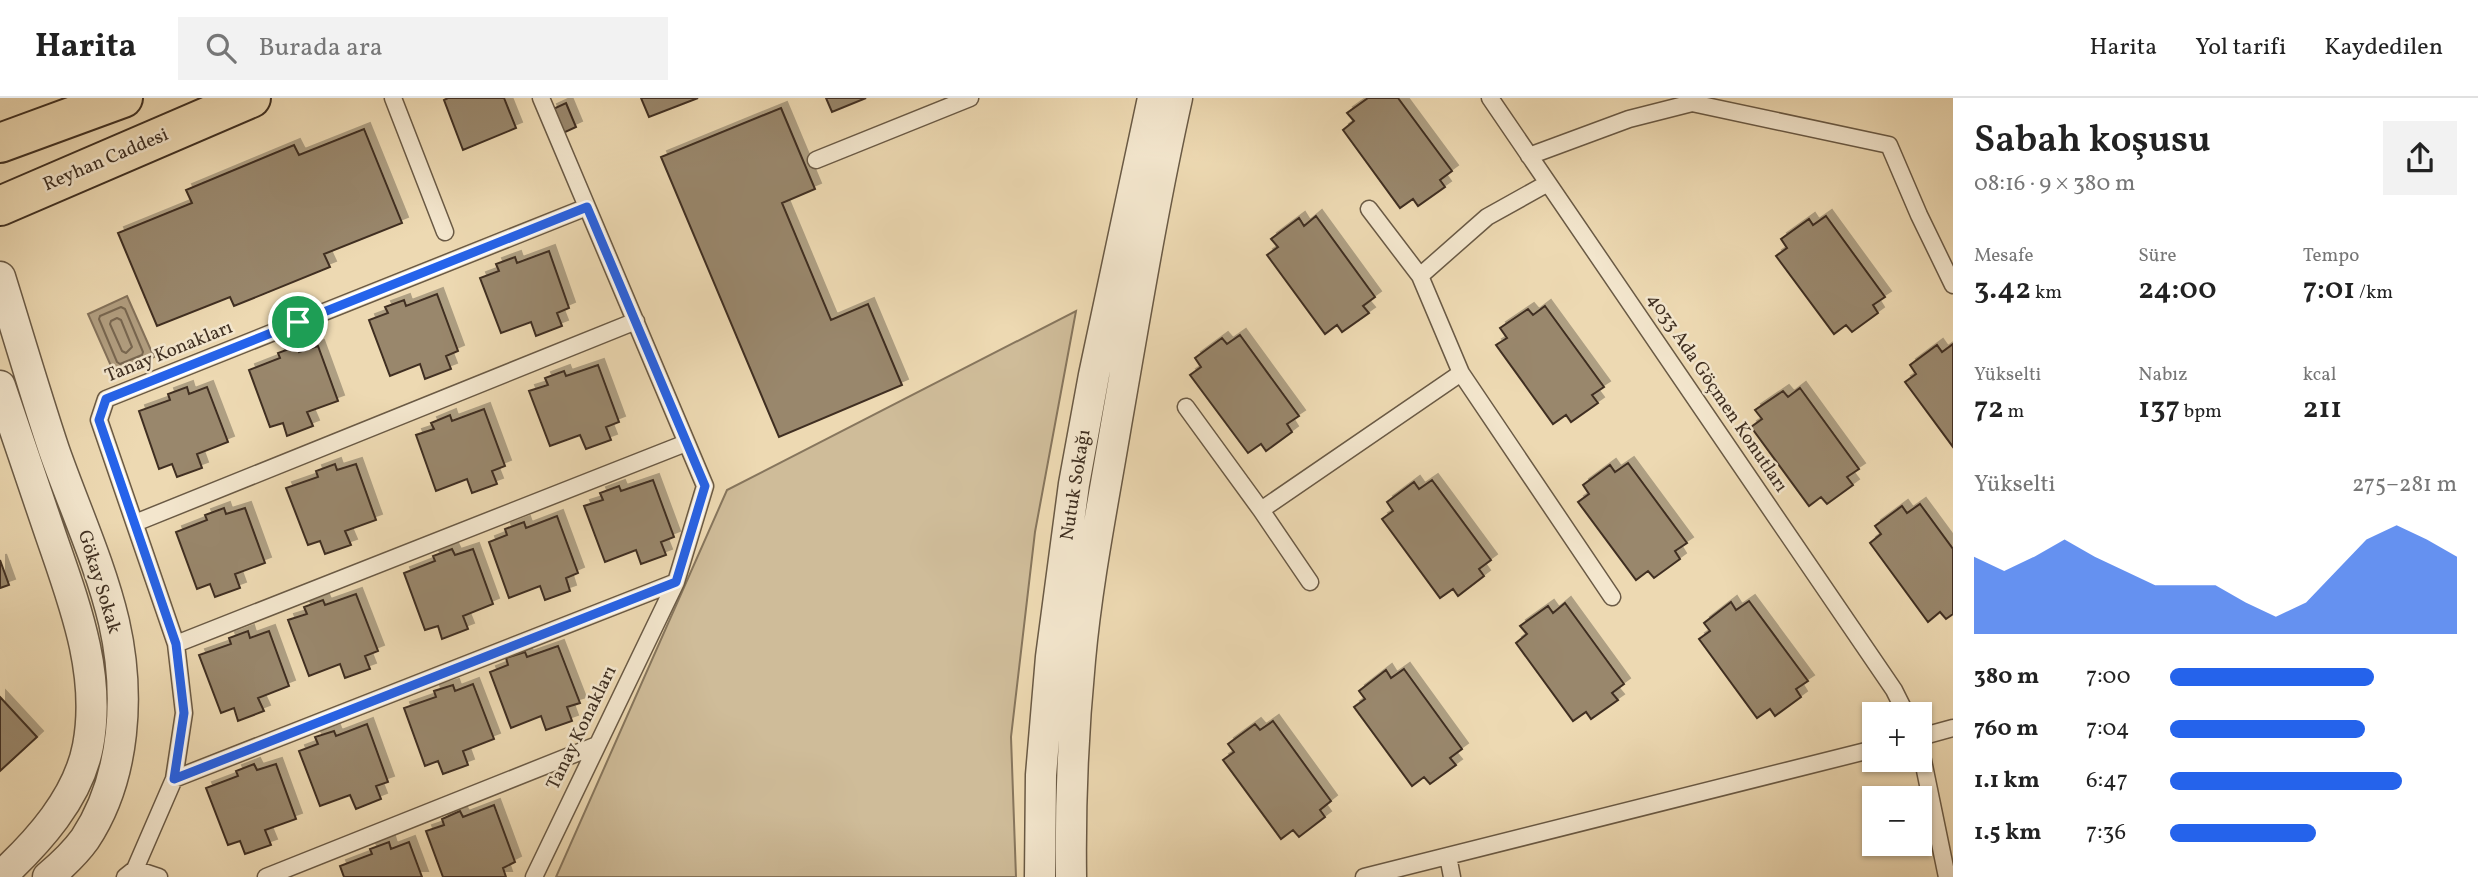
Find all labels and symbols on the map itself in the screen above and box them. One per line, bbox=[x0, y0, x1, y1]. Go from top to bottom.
street label: Reyhan Caddesi bbox=[39, 122, 173, 198]
street label: 4033 Ada Göçmen Konutları bbox=[1640, 288, 1794, 498]
pin bbox=[268, 292, 328, 352]
street label: Tanay Konakları bbox=[101, 314, 237, 389]
street label: Nutuk Sokağı bbox=[1054, 427, 1098, 542]
street label: Gökay Sokak bbox=[71, 527, 127, 637]
street label: Tanay Konakları bbox=[541, 661, 623, 795]

